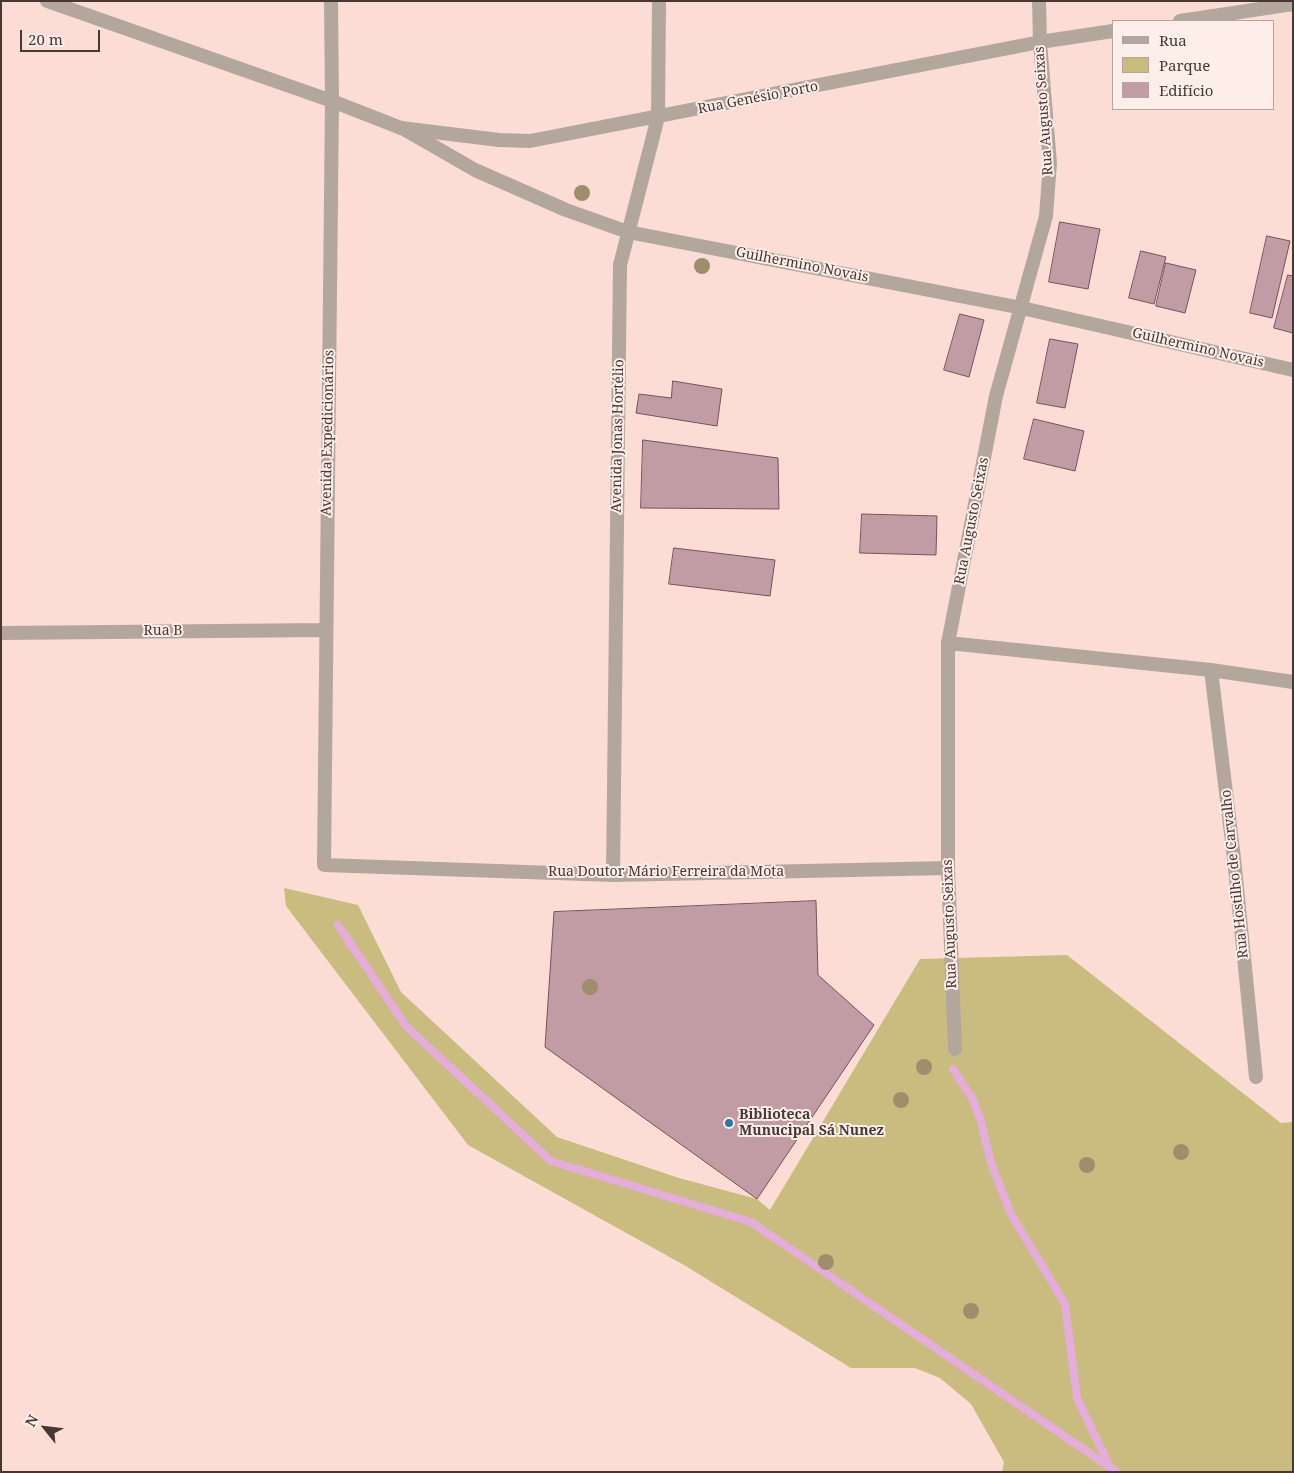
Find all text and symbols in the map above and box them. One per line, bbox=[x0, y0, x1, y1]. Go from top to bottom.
scale bar bbox=[22, 20, 102, 52]
legend bbox=[1112, 20, 1274, 110]
text: 20 m bbox=[28, 29, 63, 49]
text: Rua bbox=[1159, 30, 1187, 50]
street label: Rua Augusto Seixas bbox=[1031, 46, 1057, 176]
text: Parque bbox=[1159, 55, 1210, 75]
street label: Rua Genésio Porto bbox=[696, 78, 820, 118]
text: Edifício bbox=[1159, 80, 1214, 100]
street label: Guilhermino Novais bbox=[734, 244, 870, 286]
street label: Guilhermino Novais bbox=[1130, 325, 1266, 371]
street label: Avenida Expedicionários bbox=[318, 350, 338, 516]
street label: Avenida Jonas Hortélio bbox=[608, 359, 628, 513]
street label: Rua Augusto Seixas bbox=[951, 456, 993, 586]
street label: Rua B bbox=[144, 623, 182, 639]
street label: Rua Hostilho de Carvalho bbox=[1218, 789, 1252, 959]
street label: Rua Augusto Seixas bbox=[939, 859, 961, 989]
street label: Rua Doutor Mário Ferreira da Mota bbox=[548, 864, 784, 880]
place label: Biblioteca Munucipal Sá Nunez bbox=[739, 1107, 884, 1140]
marker: Biblioteca Munucipal Sá Nunez bbox=[723, 1117, 735, 1129]
north arrow bbox=[20, 1403, 70, 1453]
text: N bbox=[20, 1411, 42, 1430]

